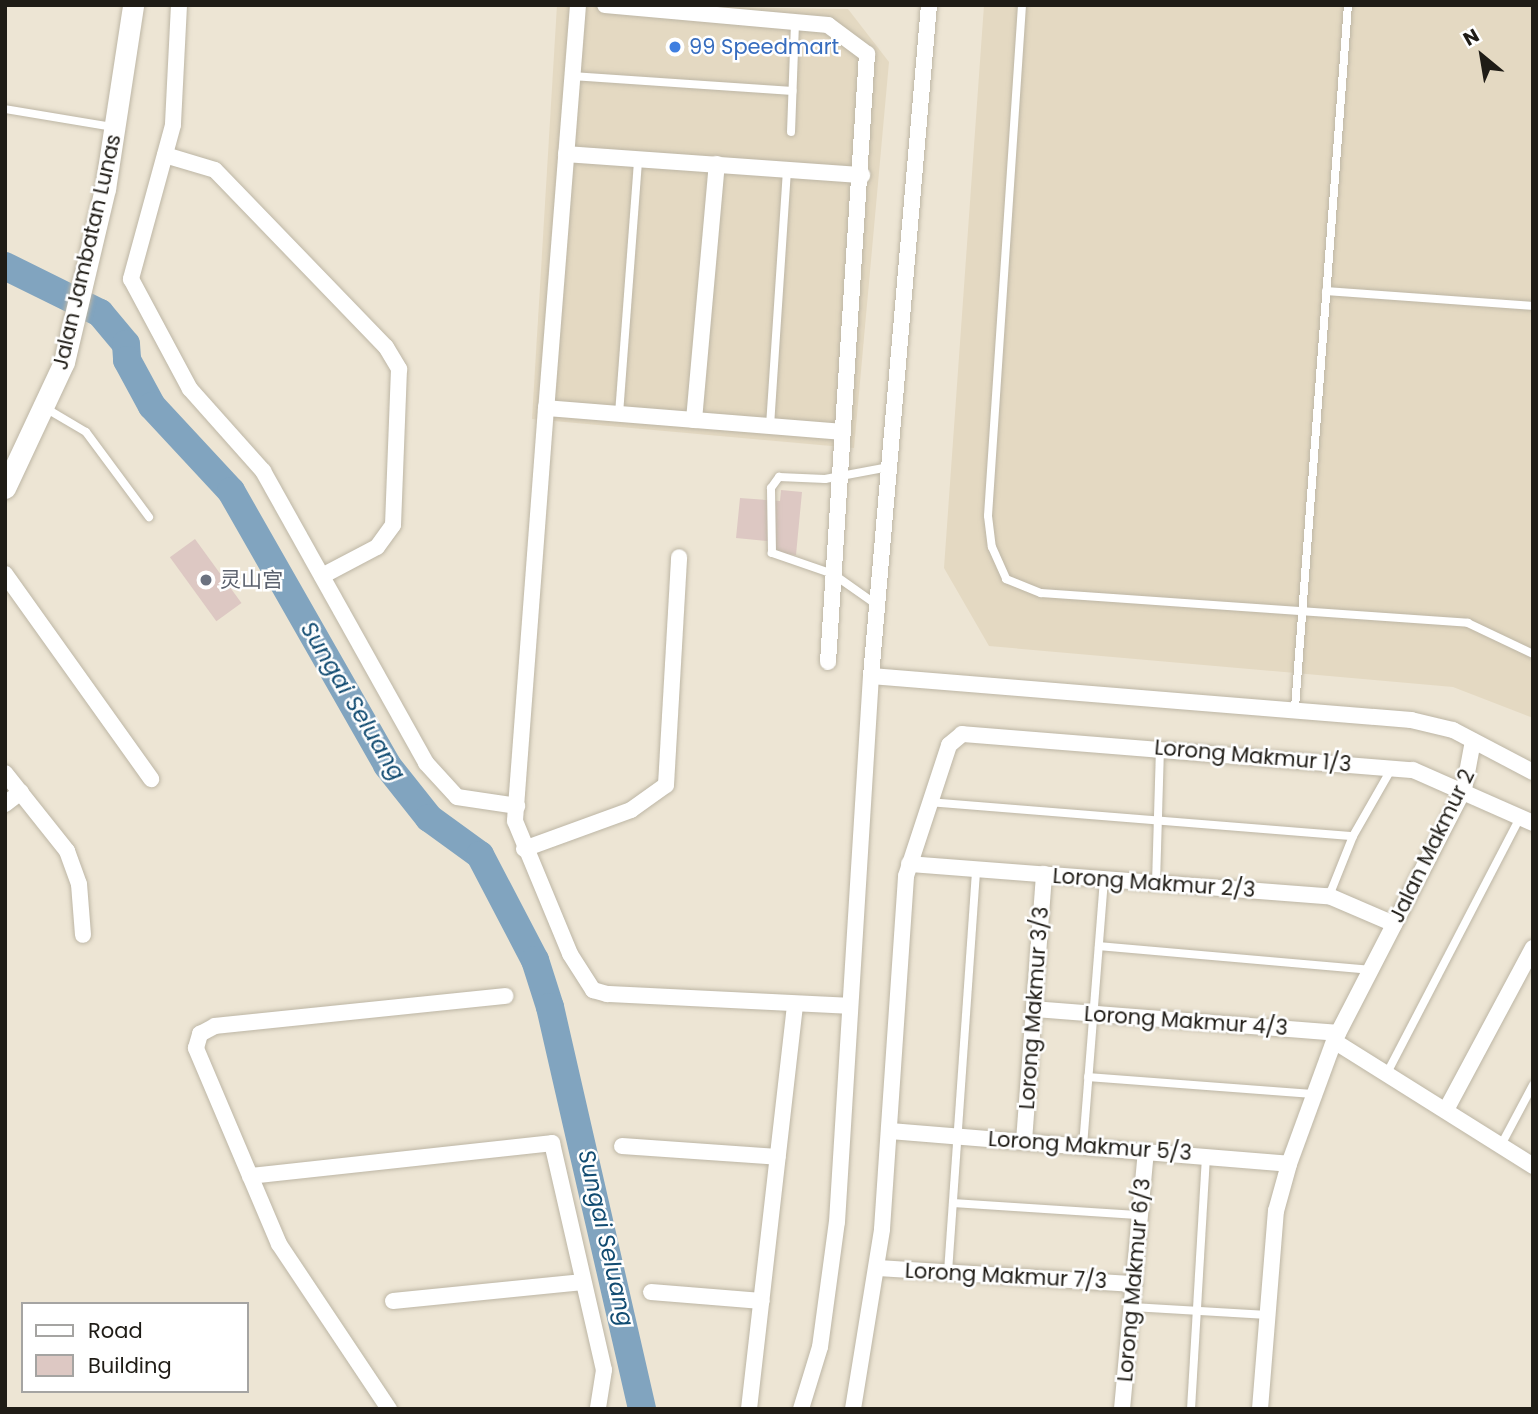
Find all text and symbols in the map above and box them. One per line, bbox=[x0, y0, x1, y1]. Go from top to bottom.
north arrow bbox=[1447, 21, 1517, 91]
text: N bbox=[1458, 22, 1484, 53]
place label: 99 Speedmart bbox=[689, 34, 839, 60]
marker: 99 Speedmart bbox=[667, 39, 683, 55]
street label: Jalan Jambatan Lunas bbox=[48, 132, 126, 372]
place label: 灵山宫 bbox=[220, 567, 283, 593]
marker: 灵山宫 bbox=[198, 572, 214, 588]
water label: Sungai Seluang bbox=[295, 617, 411, 785]
street label: Lorong Makmur 1/3 bbox=[1153, 735, 1353, 777]
street label: Jalan Makmur 2 bbox=[1384, 765, 1480, 927]
street label: Lorong Makmur 2/3 bbox=[1052, 863, 1256, 903]
street label: Lorong Makmur 3/3 bbox=[1014, 906, 1054, 1110]
street label: Lorong Makmur 4/3 bbox=[1083, 1001, 1289, 1041]
street label: Lorong Makmur 5/3 bbox=[987, 1126, 1193, 1166]
water label: Sungai Seluang bbox=[572, 1147, 640, 1329]
street label: Lorong Makmur 6/3 bbox=[1113, 1177, 1155, 1383]
street label: Lorong Makmur 7/3 bbox=[904, 1258, 1108, 1294]
legend bbox=[21, 1302, 248, 1393]
text: Road bbox=[88, 1316, 143, 1345]
text: Building bbox=[88, 1351, 172, 1380]

